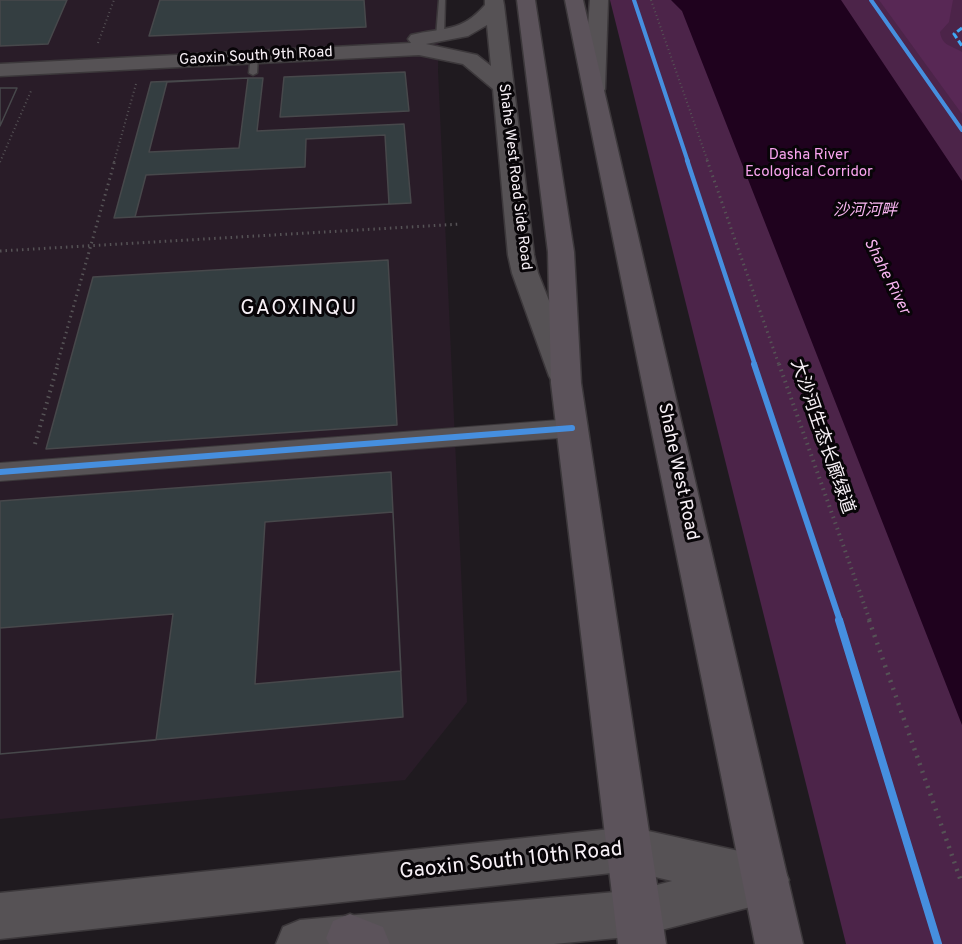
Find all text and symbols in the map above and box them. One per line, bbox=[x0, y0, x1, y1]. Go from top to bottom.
street label: Gaoxin South 9th Road bbox=[179, 44, 333, 70]
street label: Shahe West Road Side Road bbox=[494, 83, 534, 271]
park label: Dasha River Ecological Corridor bbox=[745, 147, 873, 182]
water label: 沙河河畔 bbox=[833, 202, 897, 222]
water label: Shahe River bbox=[859, 236, 913, 318]
district label: GAOXINQU bbox=[240, 297, 358, 323]
street label: 大沙河生态长廊绿道 bbox=[784, 357, 858, 517]
street label: Shahe West Road bbox=[652, 401, 702, 543]
street label: Gaoxin South 10th Road bbox=[398, 838, 624, 886]

